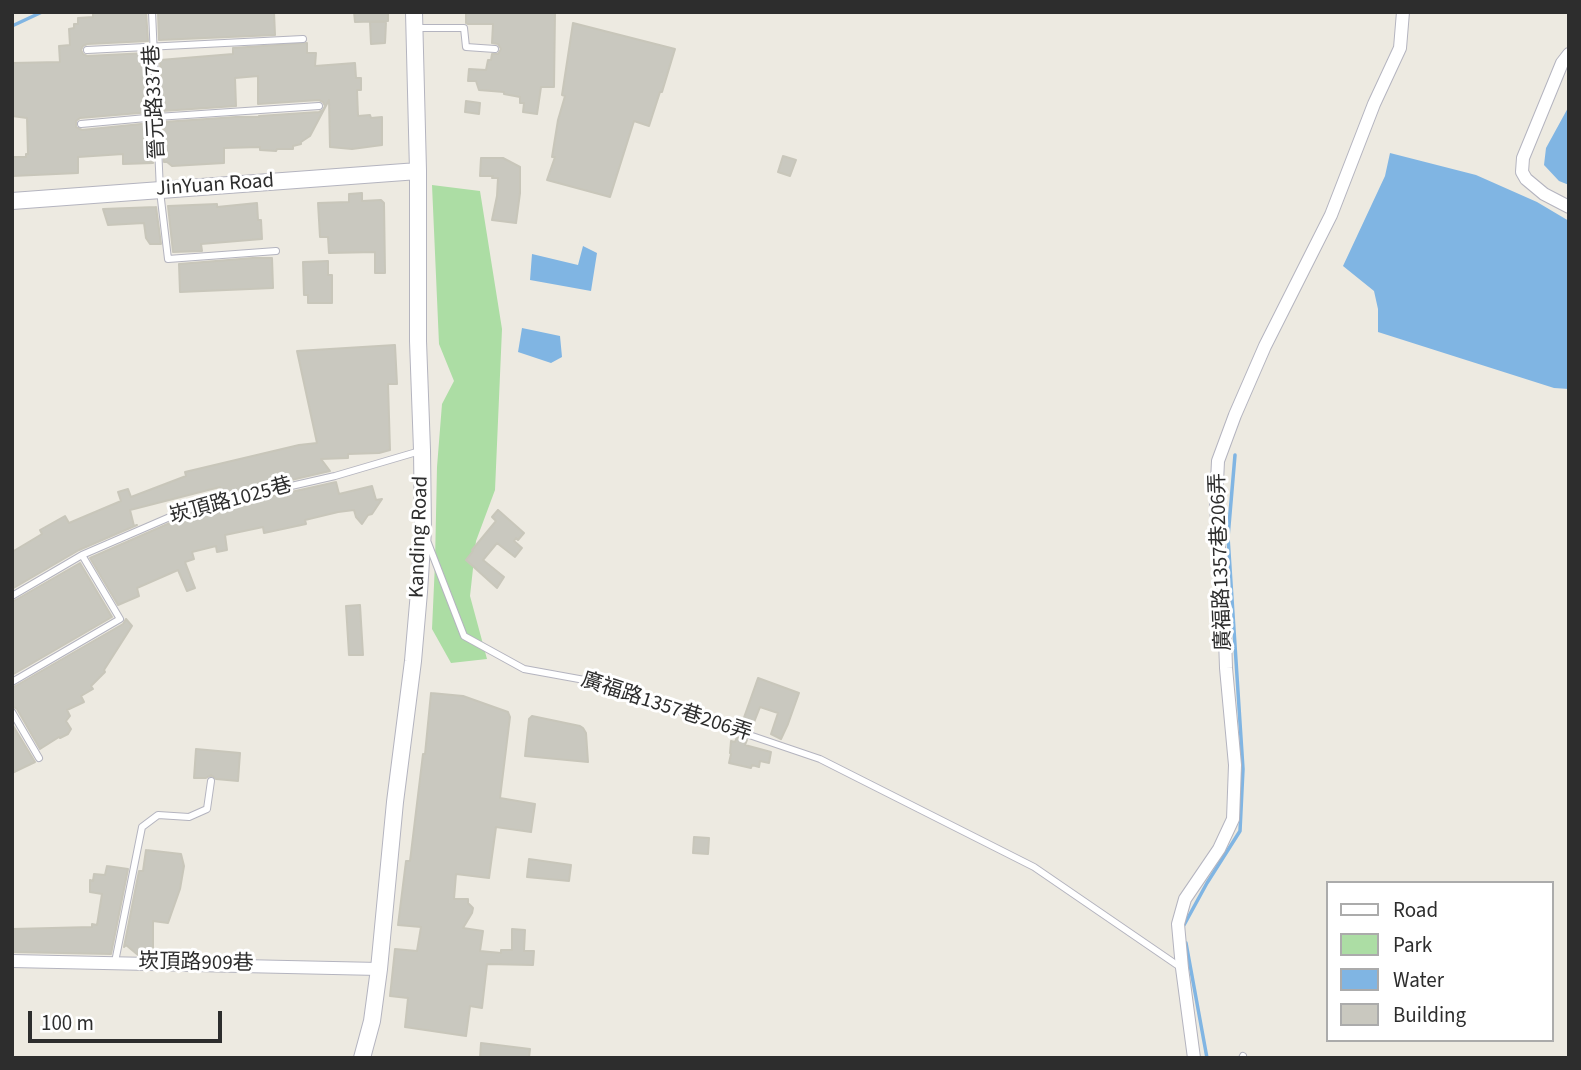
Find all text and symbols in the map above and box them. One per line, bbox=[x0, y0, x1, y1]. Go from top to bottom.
street label: 晉元路337巷 bbox=[140, 44, 172, 160]
street label: JinYuan Road bbox=[155, 169, 275, 203]
street label: 廣福路1357巷206弄 bbox=[1206, 473, 1238, 651]
street label: 崁頂路1025巷 bbox=[167, 474, 295, 530]
street label: Kanding Road bbox=[405, 475, 435, 599]
street label: 廣福路1357巷206弄 bbox=[577, 669, 755, 747]
legend bbox=[1326, 881, 1553, 1042]
text: Road bbox=[1393, 895, 1438, 925]
text: Park bbox=[1393, 930, 1432, 960]
street label: 崁頂路909巷 bbox=[138, 950, 254, 978]
text: Water bbox=[1393, 965, 1444, 995]
scale bar bbox=[32, 996, 226, 1040]
text: Building bbox=[1393, 1000, 1466, 1030]
text: 100 m bbox=[41, 1008, 94, 1038]

